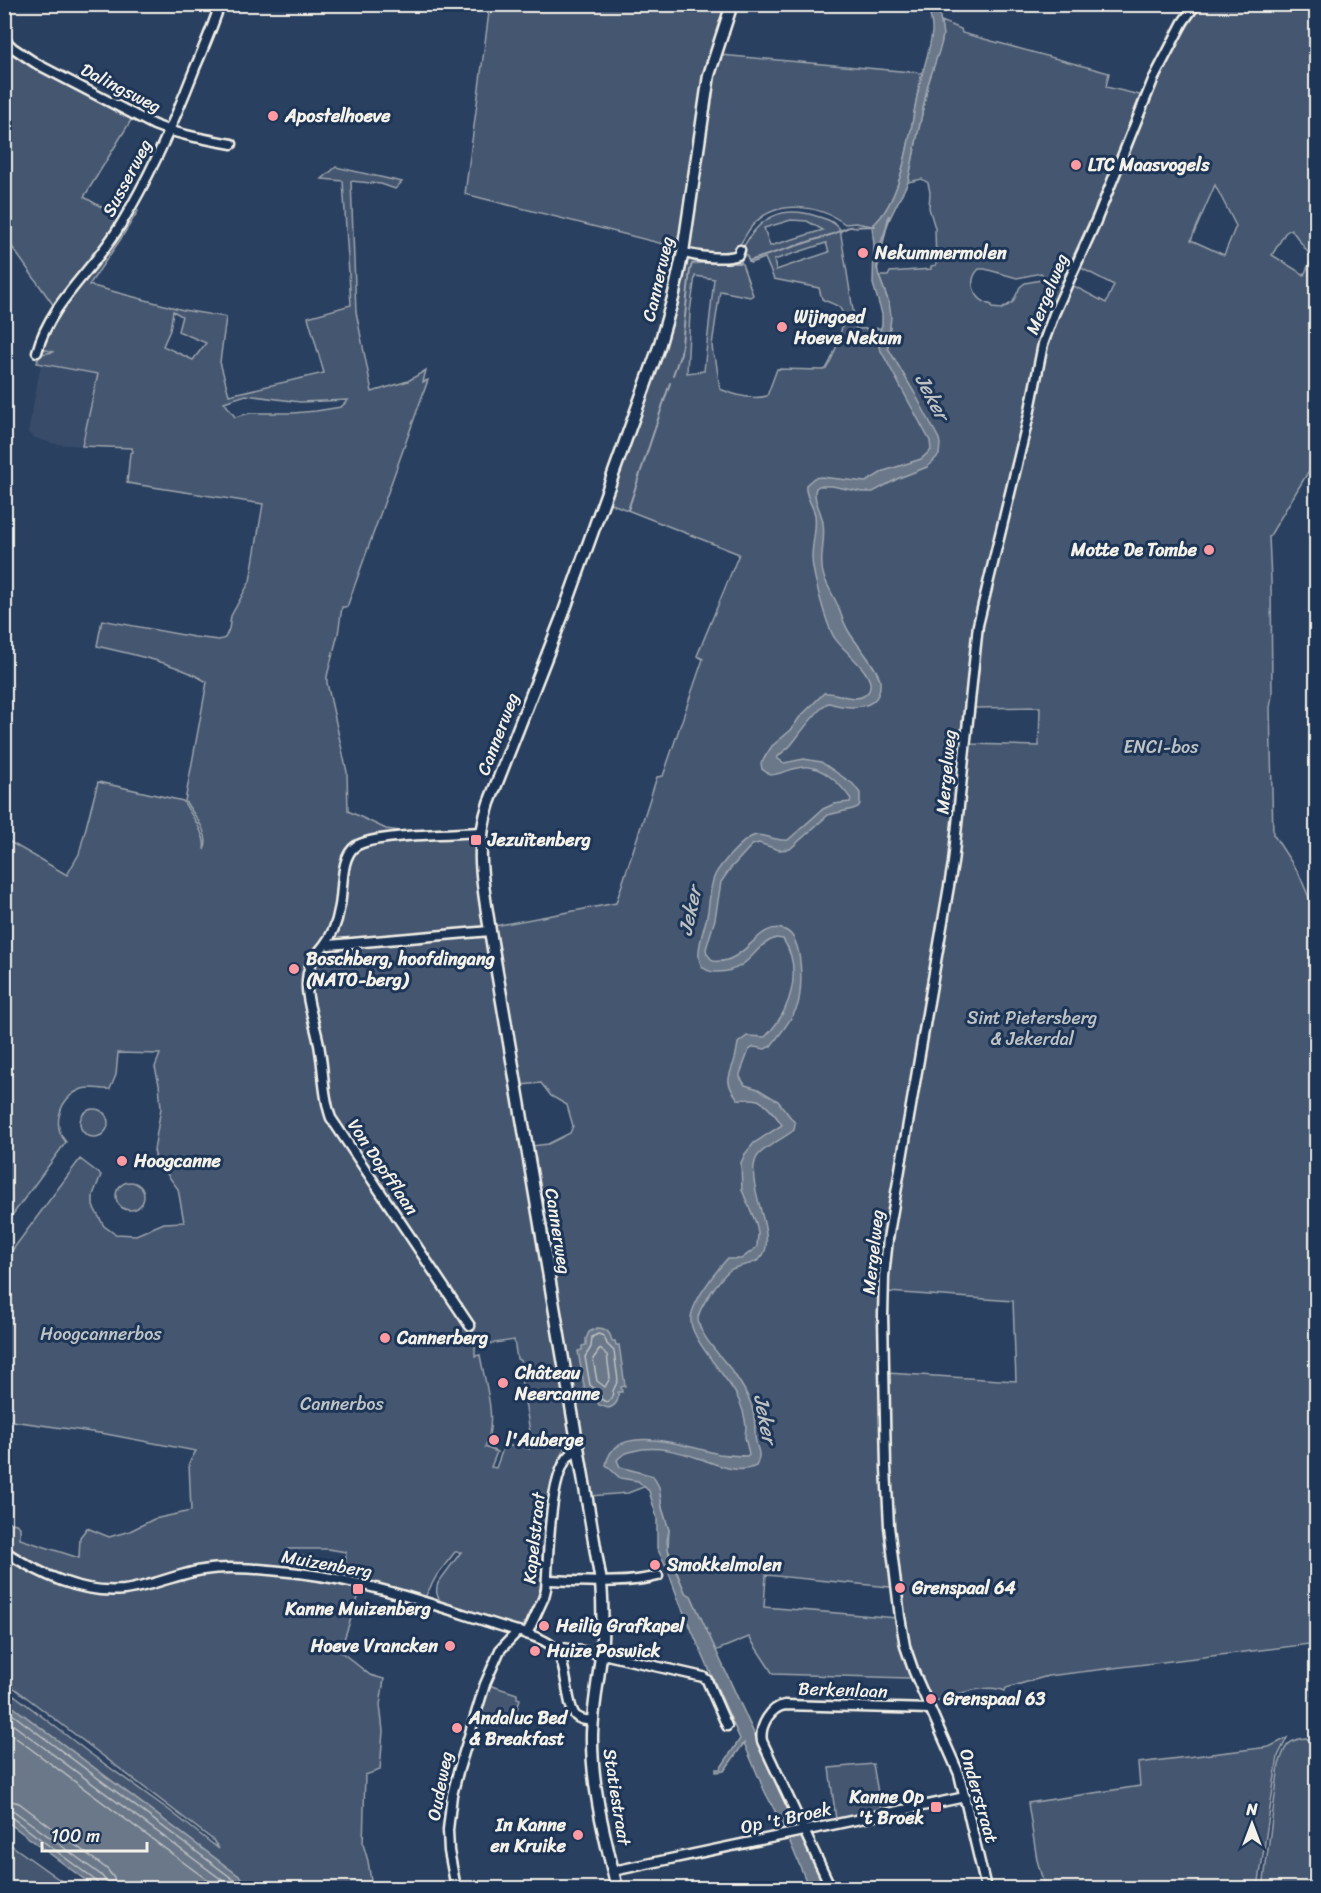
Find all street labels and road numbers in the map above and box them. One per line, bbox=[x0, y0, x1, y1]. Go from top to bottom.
street label: Dalingsweg bbox=[75, 54, 167, 122]
street label: Susserweg bbox=[93, 133, 161, 223]
street label: Cannerweg bbox=[633, 233, 683, 325]
street label: Mergelweg bbox=[1016, 249, 1078, 339]
street label: Cannerweg bbox=[468, 688, 528, 780]
street label: Mergelweg bbox=[926, 728, 966, 816]
street label: Von Dopfflaan bbox=[339, 1112, 427, 1222]
street label: Cannerweg bbox=[535, 1186, 581, 1276]
street label: Mergelweg bbox=[853, 1208, 893, 1296]
street label: Kapelstraat bbox=[513, 1490, 555, 1585]
street label: Muizenberg bbox=[279, 1540, 375, 1588]
street label: Berkenlaan bbox=[798, 1672, 889, 1708]
street label: Onderstraat bbox=[950, 1745, 1008, 1847]
street label: Statiestraat bbox=[594, 1746, 641, 1848]
street label: Oudeweg bbox=[418, 1748, 462, 1824]
street label: Op 't Broek bbox=[738, 1793, 835, 1843]

